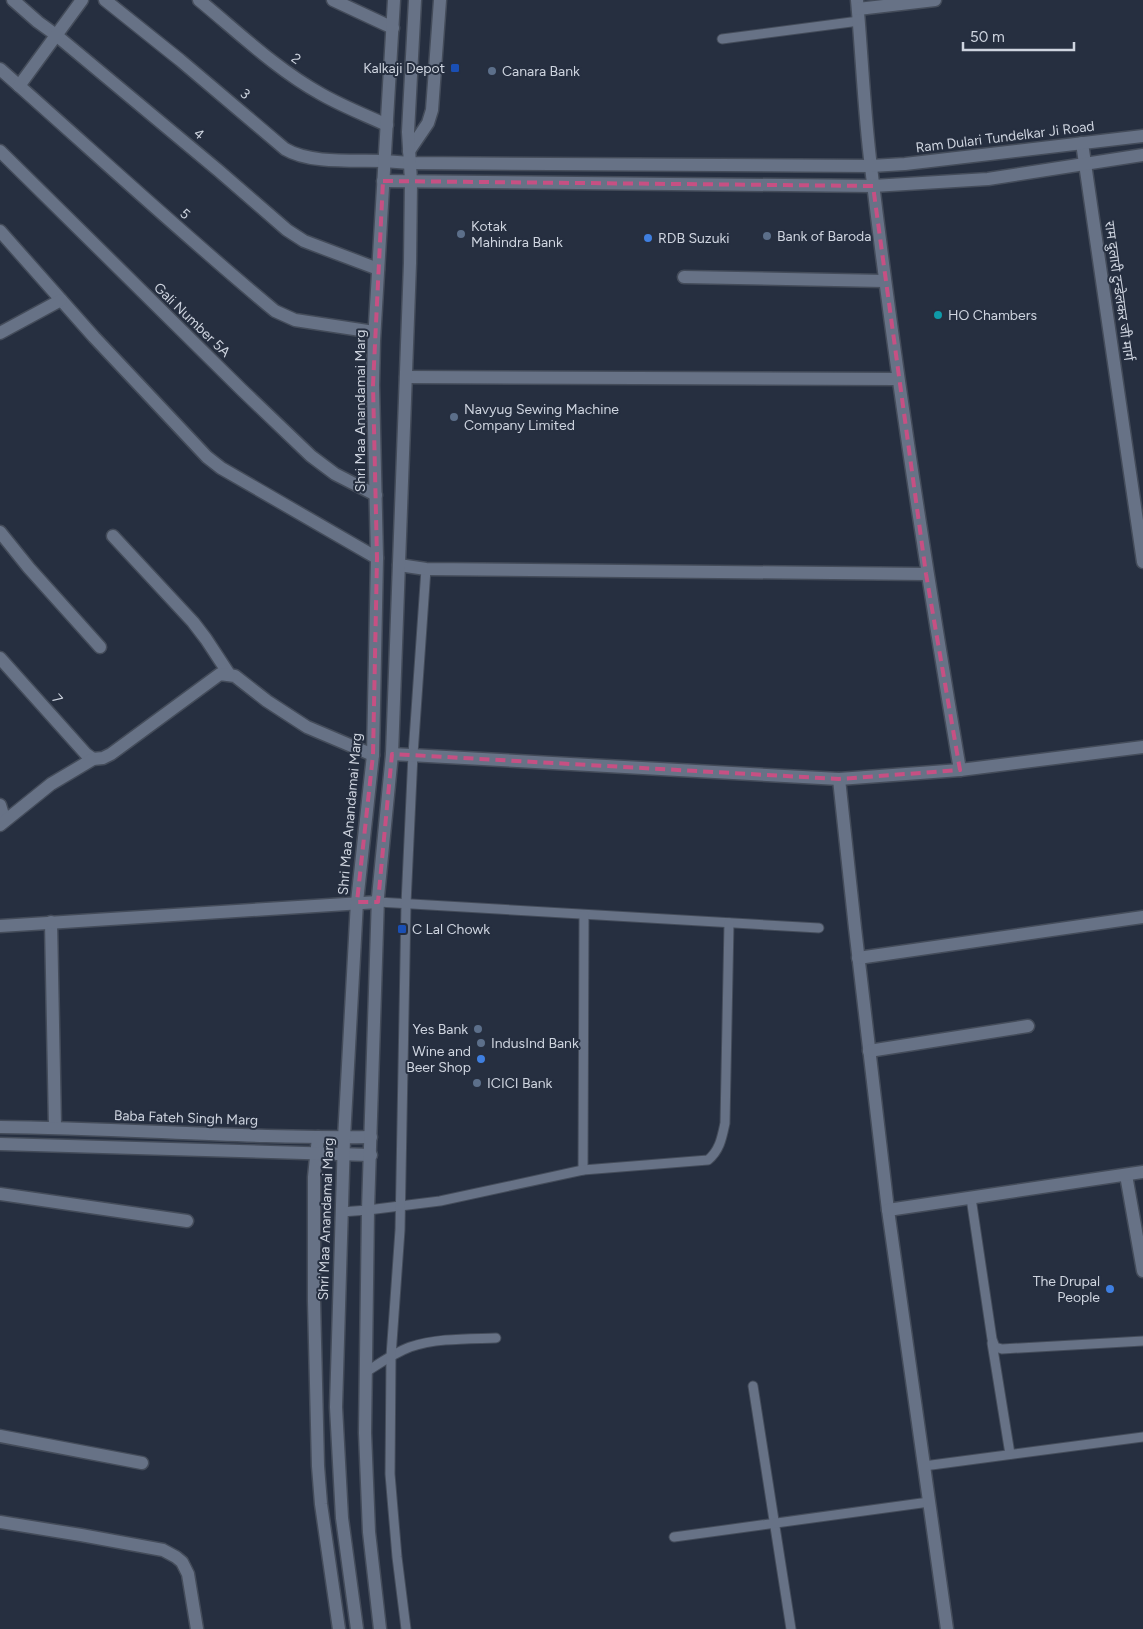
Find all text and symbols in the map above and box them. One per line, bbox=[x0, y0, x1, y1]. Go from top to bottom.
scale bar bbox=[963, 20, 1074, 52]
text: 50 m bbox=[970, 28, 1005, 46]
street label: 2 bbox=[288, 50, 304, 68]
place label: Kalkaji Depot bbox=[363, 60, 445, 77]
marker: Kalkaji Depot bbox=[449, 62, 461, 74]
place label: Canara Bank bbox=[502, 63, 580, 80]
marker: Canara Bank bbox=[486, 65, 498, 77]
street label: 3 bbox=[237, 85, 253, 103]
street label: Ram Dulari Tundelkar Ji Road bbox=[915, 118, 1095, 156]
street label: 4 bbox=[190, 125, 208, 143]
street label: 5 bbox=[176, 205, 194, 223]
place label: Kotak Mahindra Bank bbox=[471, 218, 563, 251]
street label: राम दुलारी टुन्डेलकर जी मार्ग bbox=[1100, 220, 1138, 363]
marker: Kotak Mahindra Bank bbox=[455, 228, 467, 240]
place label: Bank of Baroda bbox=[777, 228, 871, 245]
place label: RDB Suzuki bbox=[658, 230, 730, 247]
marker: Bank of Baroda bbox=[761, 230, 773, 242]
marker: RDB Suzuki bbox=[642, 232, 654, 244]
street label: Gali Number 5A bbox=[150, 279, 234, 361]
place label: HO Chambers bbox=[948, 307, 1037, 324]
marker: HO Chambers bbox=[932, 309, 944, 321]
street label: Shri Maa Anandamai Marg bbox=[352, 330, 369, 492]
place label: Navyug Sewing Machine Company Limited bbox=[464, 401, 619, 434]
marker: Navyug Sewing Machine Company Limited bbox=[448, 411, 460, 423]
street label: 7 bbox=[48, 691, 66, 708]
street label: Shri Maa Anandamai Marg bbox=[334, 732, 366, 896]
place label: C Lal Chowk bbox=[412, 921, 490, 938]
marker: C Lal Chowk bbox=[396, 923, 408, 935]
place label: Yes Bank bbox=[412, 1021, 468, 1038]
marker: Yes Bank bbox=[472, 1023, 484, 1035]
place label: IndusInd Bank bbox=[491, 1035, 579, 1052]
marker: IndusInd Bank bbox=[475, 1037, 487, 1049]
place label: Wine and Beer Shop bbox=[406, 1043, 471, 1076]
marker: Wine and Beer Shop bbox=[475, 1053, 487, 1065]
place label: ICICI Bank bbox=[487, 1075, 553, 1092]
marker: ICICI Bank bbox=[471, 1077, 483, 1089]
street label: Baba Fateh Singh Marg bbox=[114, 1107, 258, 1129]
street label: Shri Maa Anandamai Marg bbox=[315, 1137, 337, 1301]
place label: The Drupal People bbox=[1033, 1273, 1100, 1306]
marker: The Drupal People bbox=[1104, 1283, 1116, 1295]

